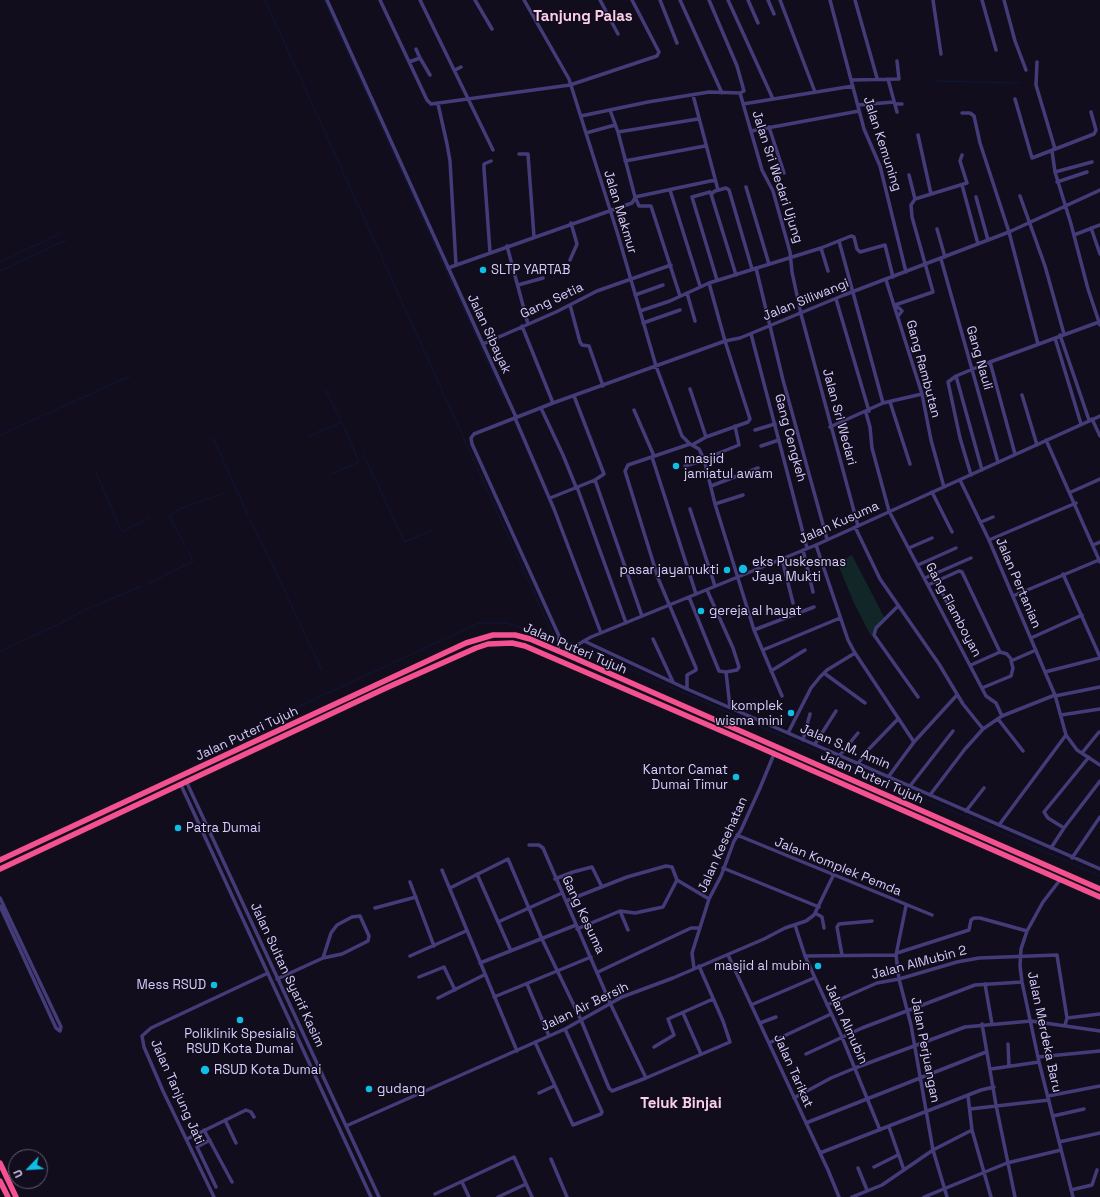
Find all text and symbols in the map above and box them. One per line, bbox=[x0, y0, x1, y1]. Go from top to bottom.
district label: Tanjung Palas bbox=[533, 8, 633, 26]
street label: Jalan Kemuning bbox=[859, 95, 905, 193]
street label: Jalan Sri Wedari Ujung bbox=[748, 109, 806, 245]
street label: Jalan Makmur bbox=[600, 168, 640, 256]
place label: SLTP YARTAB bbox=[491, 262, 570, 278]
marker: SLTP YARTAB bbox=[478, 265, 488, 275]
street label: Jalan Siliwangi bbox=[761, 276, 851, 324]
street label: Gang Setia bbox=[518, 280, 586, 322]
street label: Jalan Sibayak bbox=[464, 292, 514, 376]
street label: Gang Rambutan bbox=[902, 319, 944, 419]
street label: Gang Nauli bbox=[962, 324, 996, 392]
street label: Jalan Sri Wedari bbox=[819, 367, 859, 467]
street label: Gang Cengkeh bbox=[771, 392, 809, 484]
place label: masjid jamiatul awam bbox=[684, 451, 773, 482]
marker: masjid jamiatul awam bbox=[671, 461, 681, 471]
street label: Jalan Kusuma bbox=[797, 498, 881, 548]
street label: Jalan Pertanian bbox=[992, 535, 1044, 631]
place label: eks Puskesmas Jaya Mukti bbox=[752, 554, 846, 585]
street label: Gang Flamboyan bbox=[922, 560, 984, 660]
place label: pasar jayamukti bbox=[620, 562, 719, 578]
marker: eks Puskesmas Jaya Mukti bbox=[737, 563, 749, 575]
marker: pasar jayamukti bbox=[722, 565, 732, 575]
place label: gereja al hayat bbox=[709, 603, 802, 619]
marker: gereja al hayat bbox=[696, 606, 706, 616]
street label: Jalan Puteri Tujuh bbox=[521, 620, 629, 678]
place label: komplek wisma mini bbox=[715, 698, 783, 729]
street label: Jalan Puteri Tujuh bbox=[193, 703, 301, 765]
marker: komplek wisma mini bbox=[786, 708, 796, 718]
street label: Jalan S.M. Amin bbox=[798, 721, 892, 773]
street label: Jalan Puteri Tujuh bbox=[818, 748, 926, 808]
place label: Kantor Camat Dumai Timur bbox=[643, 762, 728, 793]
marker: Kantor Camat Dumai Timur bbox=[731, 772, 741, 782]
street label: Jalan Kesehatan bbox=[695, 795, 751, 895]
place label: Patra Dumai bbox=[186, 820, 261, 836]
marker: Patra Dumai bbox=[173, 823, 183, 833]
street label: Jalan Komplek Pemda bbox=[772, 834, 904, 900]
street label: Gang Kesuma bbox=[558, 873, 608, 957]
street label: Jalan Sultan Syarif Kasim bbox=[247, 900, 327, 1050]
street label: Jalan AlMubin 2 bbox=[870, 943, 968, 983]
place label: masjid al mubin bbox=[714, 958, 810, 974]
marker: masjid al mubin bbox=[813, 961, 823, 971]
street label: Jalan Merdeka Baru bbox=[1024, 970, 1064, 1094]
place label: Mess RSUD bbox=[137, 977, 206, 993]
street label: Jalan Air Bersih bbox=[539, 979, 631, 1035]
marker: Mess RSUD bbox=[209, 980, 219, 990]
street label: Jalan Almubin bbox=[821, 981, 871, 1067]
street label: Jalan Perjuangan bbox=[907, 996, 943, 1104]
marker: Poliklinik Spesialis RSUD Kota Dumai bbox=[235, 1015, 245, 1025]
place label: Poliklinik Spesialis RSUD Kota Dumai bbox=[184, 1026, 296, 1057]
street label: Jalan Tarikat bbox=[770, 1032, 816, 1110]
street label: Jalan Tanjung Jati bbox=[147, 1037, 207, 1147]
place label: RSUD Kota Dumai bbox=[214, 1062, 321, 1078]
marker: RSUD Kota Dumai bbox=[199, 1064, 211, 1076]
place label: gudang bbox=[377, 1081, 425, 1097]
marker: gudang bbox=[364, 1084, 374, 1094]
district label: Teluk Binjai bbox=[640, 1095, 722, 1113]
north arrow bbox=[8, 1149, 48, 1189]
text: U bbox=[10, 1167, 26, 1180]

